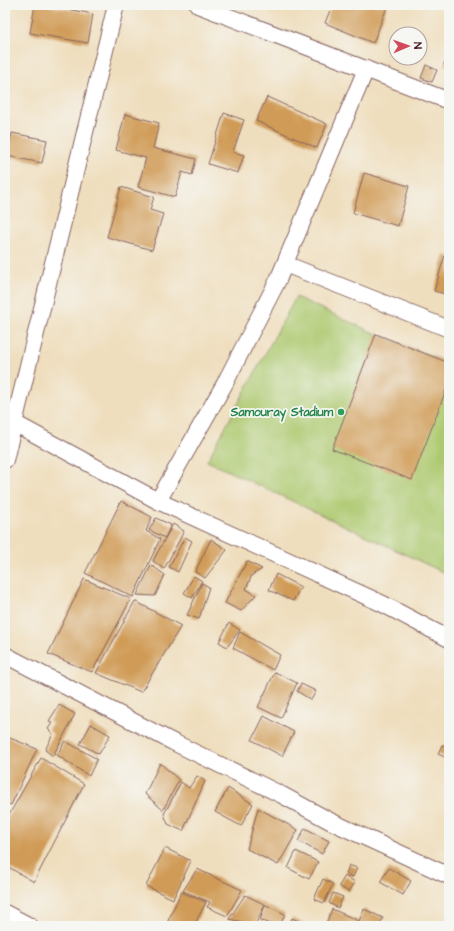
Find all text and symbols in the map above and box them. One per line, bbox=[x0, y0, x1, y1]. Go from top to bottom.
north arrow bbox=[388, 26, 428, 66]
text: N bbox=[410, 42, 425, 49]
place label: Samouray Stadium bbox=[230, 404, 334, 422]
marker: Samouray Stadium bbox=[336, 407, 346, 417]

